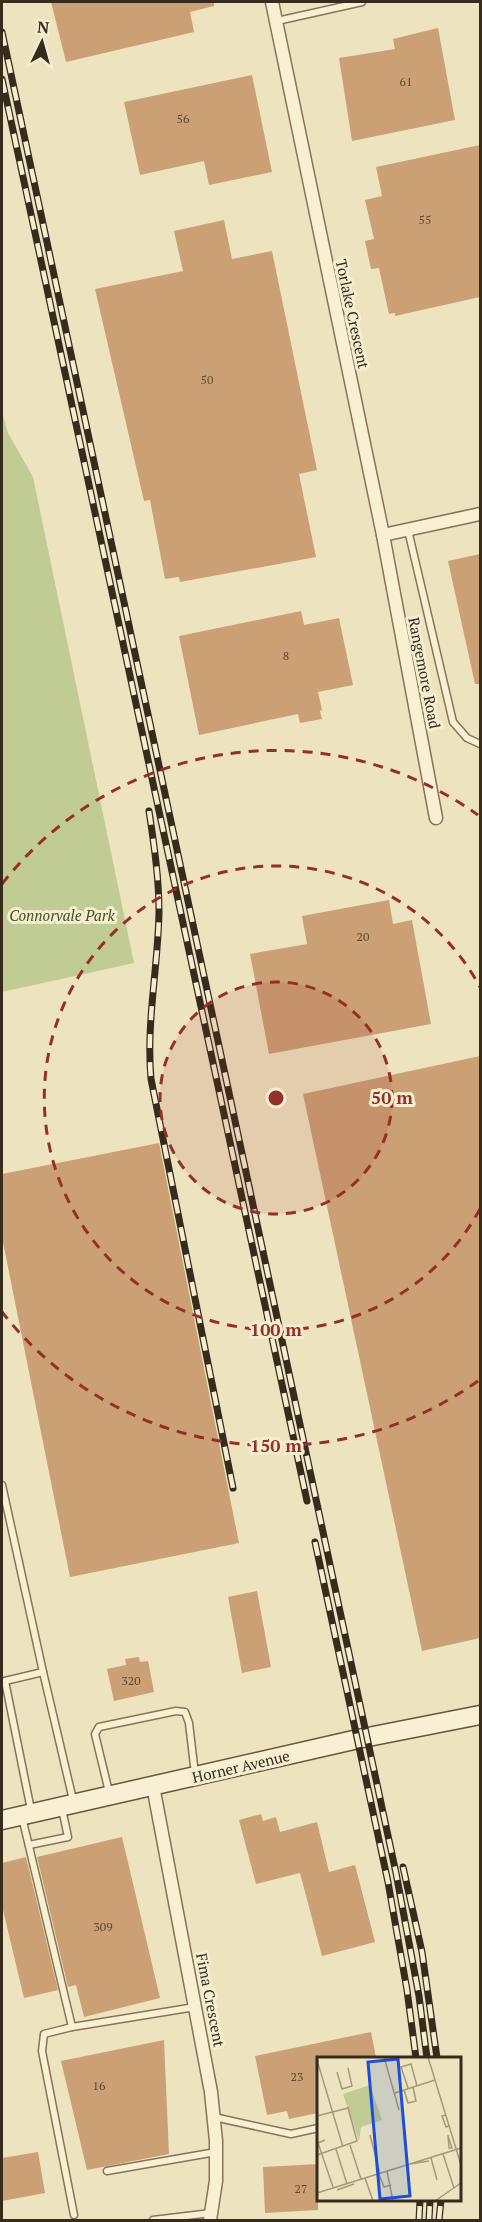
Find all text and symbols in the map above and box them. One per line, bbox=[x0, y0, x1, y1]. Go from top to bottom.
north arrow bbox=[12, 12, 72, 72]
text: N bbox=[36, 16, 50, 39]
house number: 61 bbox=[400, 74, 412, 89]
house number: 56 bbox=[177, 111, 190, 126]
house number: 55 bbox=[419, 212, 431, 227]
street label: Torlake Crescent bbox=[332, 257, 374, 371]
house number: 50 bbox=[201, 372, 213, 387]
street label: Rangemore Road bbox=[404, 615, 446, 730]
house number: 8 bbox=[283, 648, 289, 663]
park label: Connorvale Park bbox=[9, 905, 116, 925]
house number: 20 bbox=[357, 929, 369, 944]
text: 50 m bbox=[371, 1085, 413, 1109]
centre of rings bbox=[266, 1088, 286, 1108]
text: 100 m bbox=[250, 1317, 302, 1341]
text: 150 m bbox=[250, 1433, 302, 1457]
house number: 320 bbox=[121, 1673, 141, 1688]
street label: Horner Avenue bbox=[190, 1745, 292, 1787]
house number: 309 bbox=[93, 1919, 113, 1934]
street label: Fima Crescent bbox=[192, 1951, 230, 2049]
inset map bbox=[317, 2057, 461, 2201]
house number: 23 bbox=[291, 2069, 303, 2084]
house number: 16 bbox=[93, 2078, 106, 2093]
house number: 27 bbox=[295, 2181, 307, 2196]

